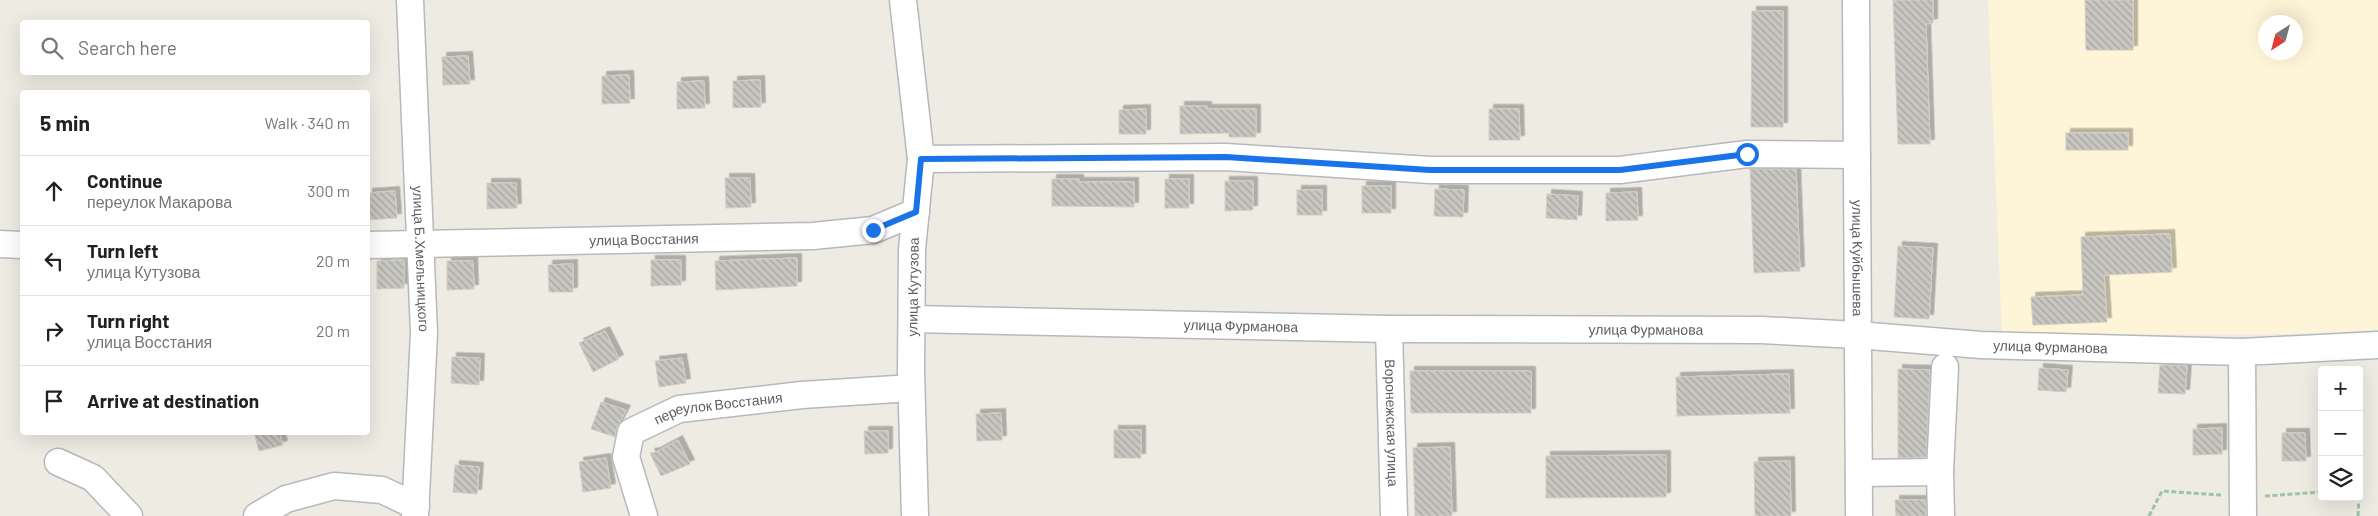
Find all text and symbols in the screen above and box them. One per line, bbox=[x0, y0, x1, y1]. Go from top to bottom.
north arrow bbox=[2258, 15, 2303, 60]
search box bbox=[20, 20, 370, 75]
icon: search bbox=[38, 34, 66, 62]
text: Search here bbox=[78, 36, 177, 59]
text: 5 min bbox=[40, 110, 90, 135]
text: Walk · 340 m bbox=[265, 113, 350, 132]
route start bbox=[1736, 143, 1759, 166]
text: Continue bbox=[87, 169, 163, 192]
icon: ahead bbox=[40, 177, 68, 205]
text: 300 m bbox=[307, 181, 350, 200]
street label: улица Б.Хмельницкого bbox=[410, 185, 433, 332]
text: переулок Макарова bbox=[87, 192, 232, 211]
street label: улица Куйбышева bbox=[1849, 200, 1867, 317]
route end bbox=[862, 219, 885, 242]
street label: улица Восстания bbox=[589, 229, 699, 249]
street label: улица Кутузова bbox=[903, 237, 922, 337]
text: Turn left bbox=[87, 239, 158, 262]
icon: left bbox=[40, 247, 68, 275]
text: 20 m bbox=[316, 251, 350, 270]
text: улица Кутузова bbox=[87, 262, 200, 281]
text: Turn right bbox=[87, 309, 169, 332]
street label: улица Фурманова bbox=[1183, 316, 1299, 335]
icon: right bbox=[40, 317, 68, 345]
text: 20 m bbox=[316, 321, 350, 340]
street label: улица Фурманова bbox=[1589, 321, 1703, 338]
text: улица Восстания bbox=[87, 332, 212, 351]
street label: улица Фурманова bbox=[1993, 336, 2108, 356]
street label: Воронежская улица bbox=[1382, 359, 1402, 487]
map controls bbox=[2318, 366, 2363, 501]
button: + bbox=[2318, 366, 2363, 411]
icon: arrive bbox=[40, 387, 68, 415]
street label: переулок Восстания bbox=[651, 388, 783, 428]
text: Arrive at destination bbox=[87, 389, 259, 412]
button: − bbox=[2318, 411, 2363, 456]
button: layers bbox=[2318, 456, 2363, 501]

